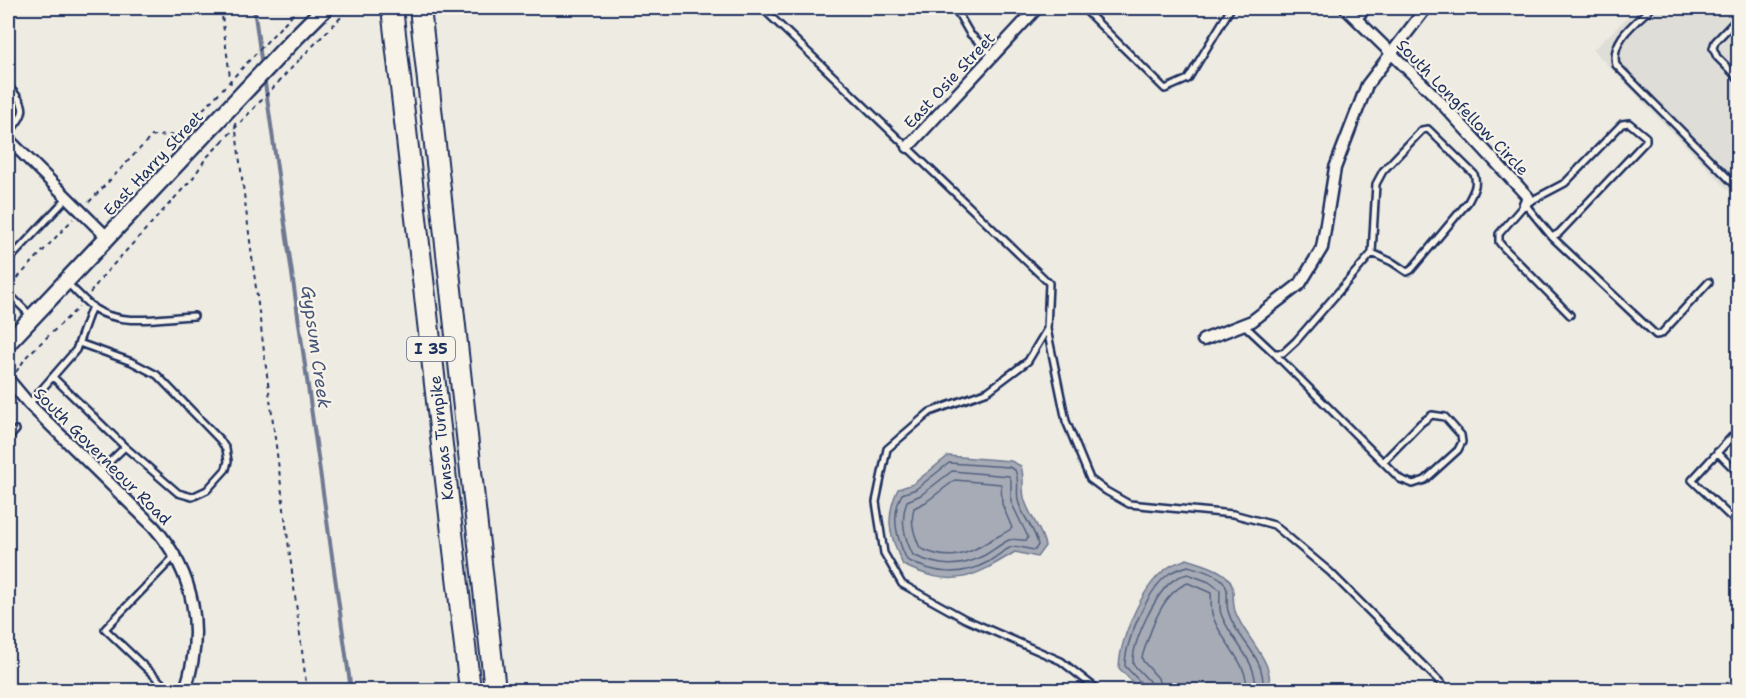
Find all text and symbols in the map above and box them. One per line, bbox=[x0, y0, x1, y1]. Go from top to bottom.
street label: East Osie Street bbox=[899, 28, 999, 133]
street label: South Longfellow Circle bbox=[1392, 35, 1533, 180]
street label: East Harry Street bbox=[99, 106, 208, 221]
water label: Gypsum Creek bbox=[295, 284, 337, 411]
road number: I 35 bbox=[407, 337, 455, 361]
street label: Kansas Turnpike bbox=[424, 374, 458, 501]
street label: South Governeour Road bbox=[29, 383, 176, 530]

